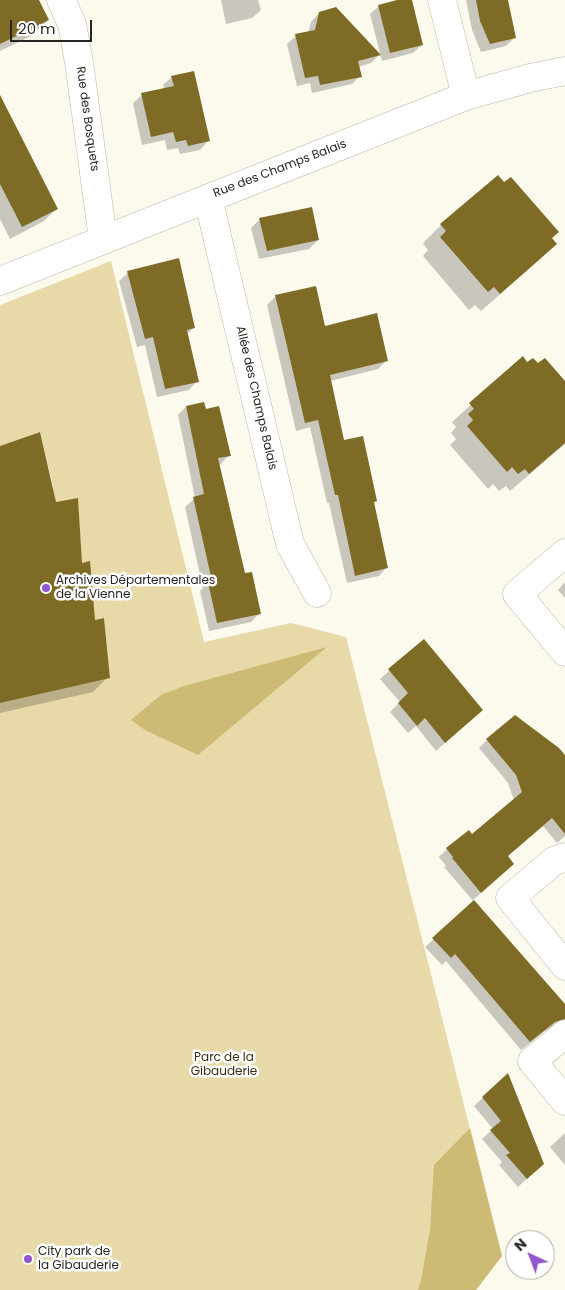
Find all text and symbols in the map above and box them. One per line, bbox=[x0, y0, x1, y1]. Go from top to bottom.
scale bar bbox=[12, 10, 95, 42]
text: 20 m bbox=[18, 18, 56, 39]
street label: Rue des Bosquets bbox=[73, 66, 101, 172]
street label: Rue des Champs Balais bbox=[211, 137, 349, 201]
street label: Allée des Champs Balais bbox=[232, 324, 280, 472]
place label: Archives Départementales de la Vienne bbox=[56, 574, 215, 602]
marker: Archives Départementales de la Vienne bbox=[40, 582, 52, 594]
park label: Parc de la Gibauderie bbox=[191, 1051, 257, 1079]
north arrow bbox=[505, 1230, 555, 1280]
text: N bbox=[510, 1234, 531, 1256]
place label: City park de la Gibauderie bbox=[38, 1245, 119, 1273]
marker: City park de la Gibauderie bbox=[22, 1253, 34, 1265]

